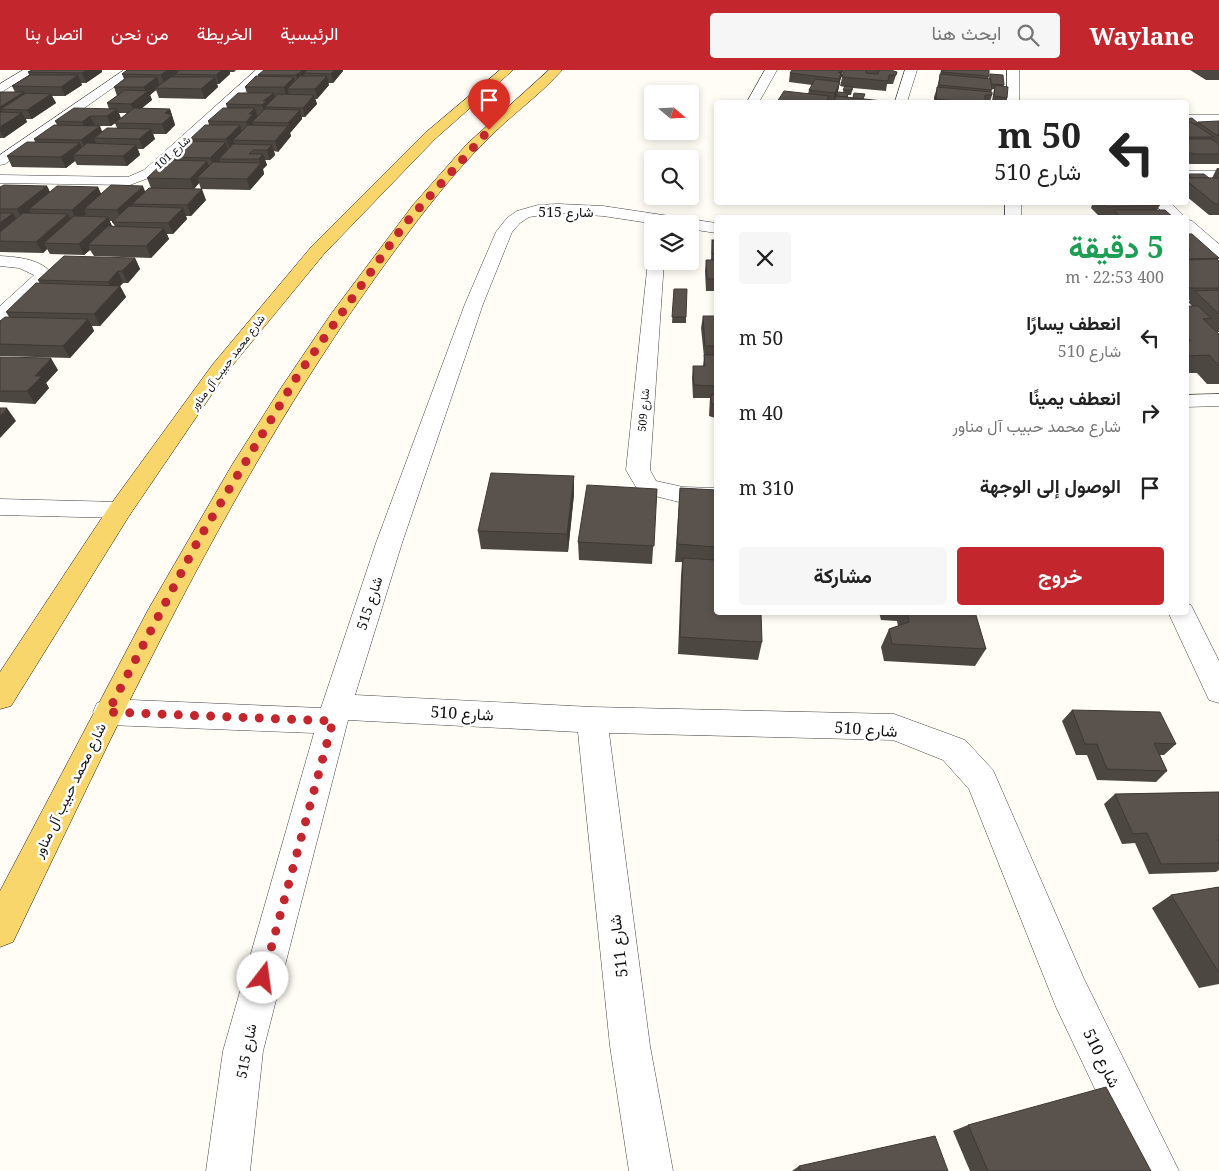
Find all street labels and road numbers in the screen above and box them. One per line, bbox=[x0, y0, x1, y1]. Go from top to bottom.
street label: شارع 101 bbox=[151, 132, 194, 173]
street label: شارع 515 bbox=[538, 202, 594, 223]
street label: شارع محمد حبيب آل مناور bbox=[186, 311, 269, 414]
street label: شارع 509 bbox=[634, 387, 653, 432]
street label: شارع 515 bbox=[351, 574, 388, 633]
street label: شارع 510 bbox=[430, 700, 494, 727]
street label: شارع 510 bbox=[834, 716, 898, 743]
street label: شارع محمد حبيب آل مناور bbox=[28, 720, 112, 862]
street label: شارع 511 bbox=[603, 913, 634, 979]
street label: شارع 515 bbox=[231, 1022, 263, 1080]
street label: شارع 510 bbox=[1077, 1025, 1126, 1092]

